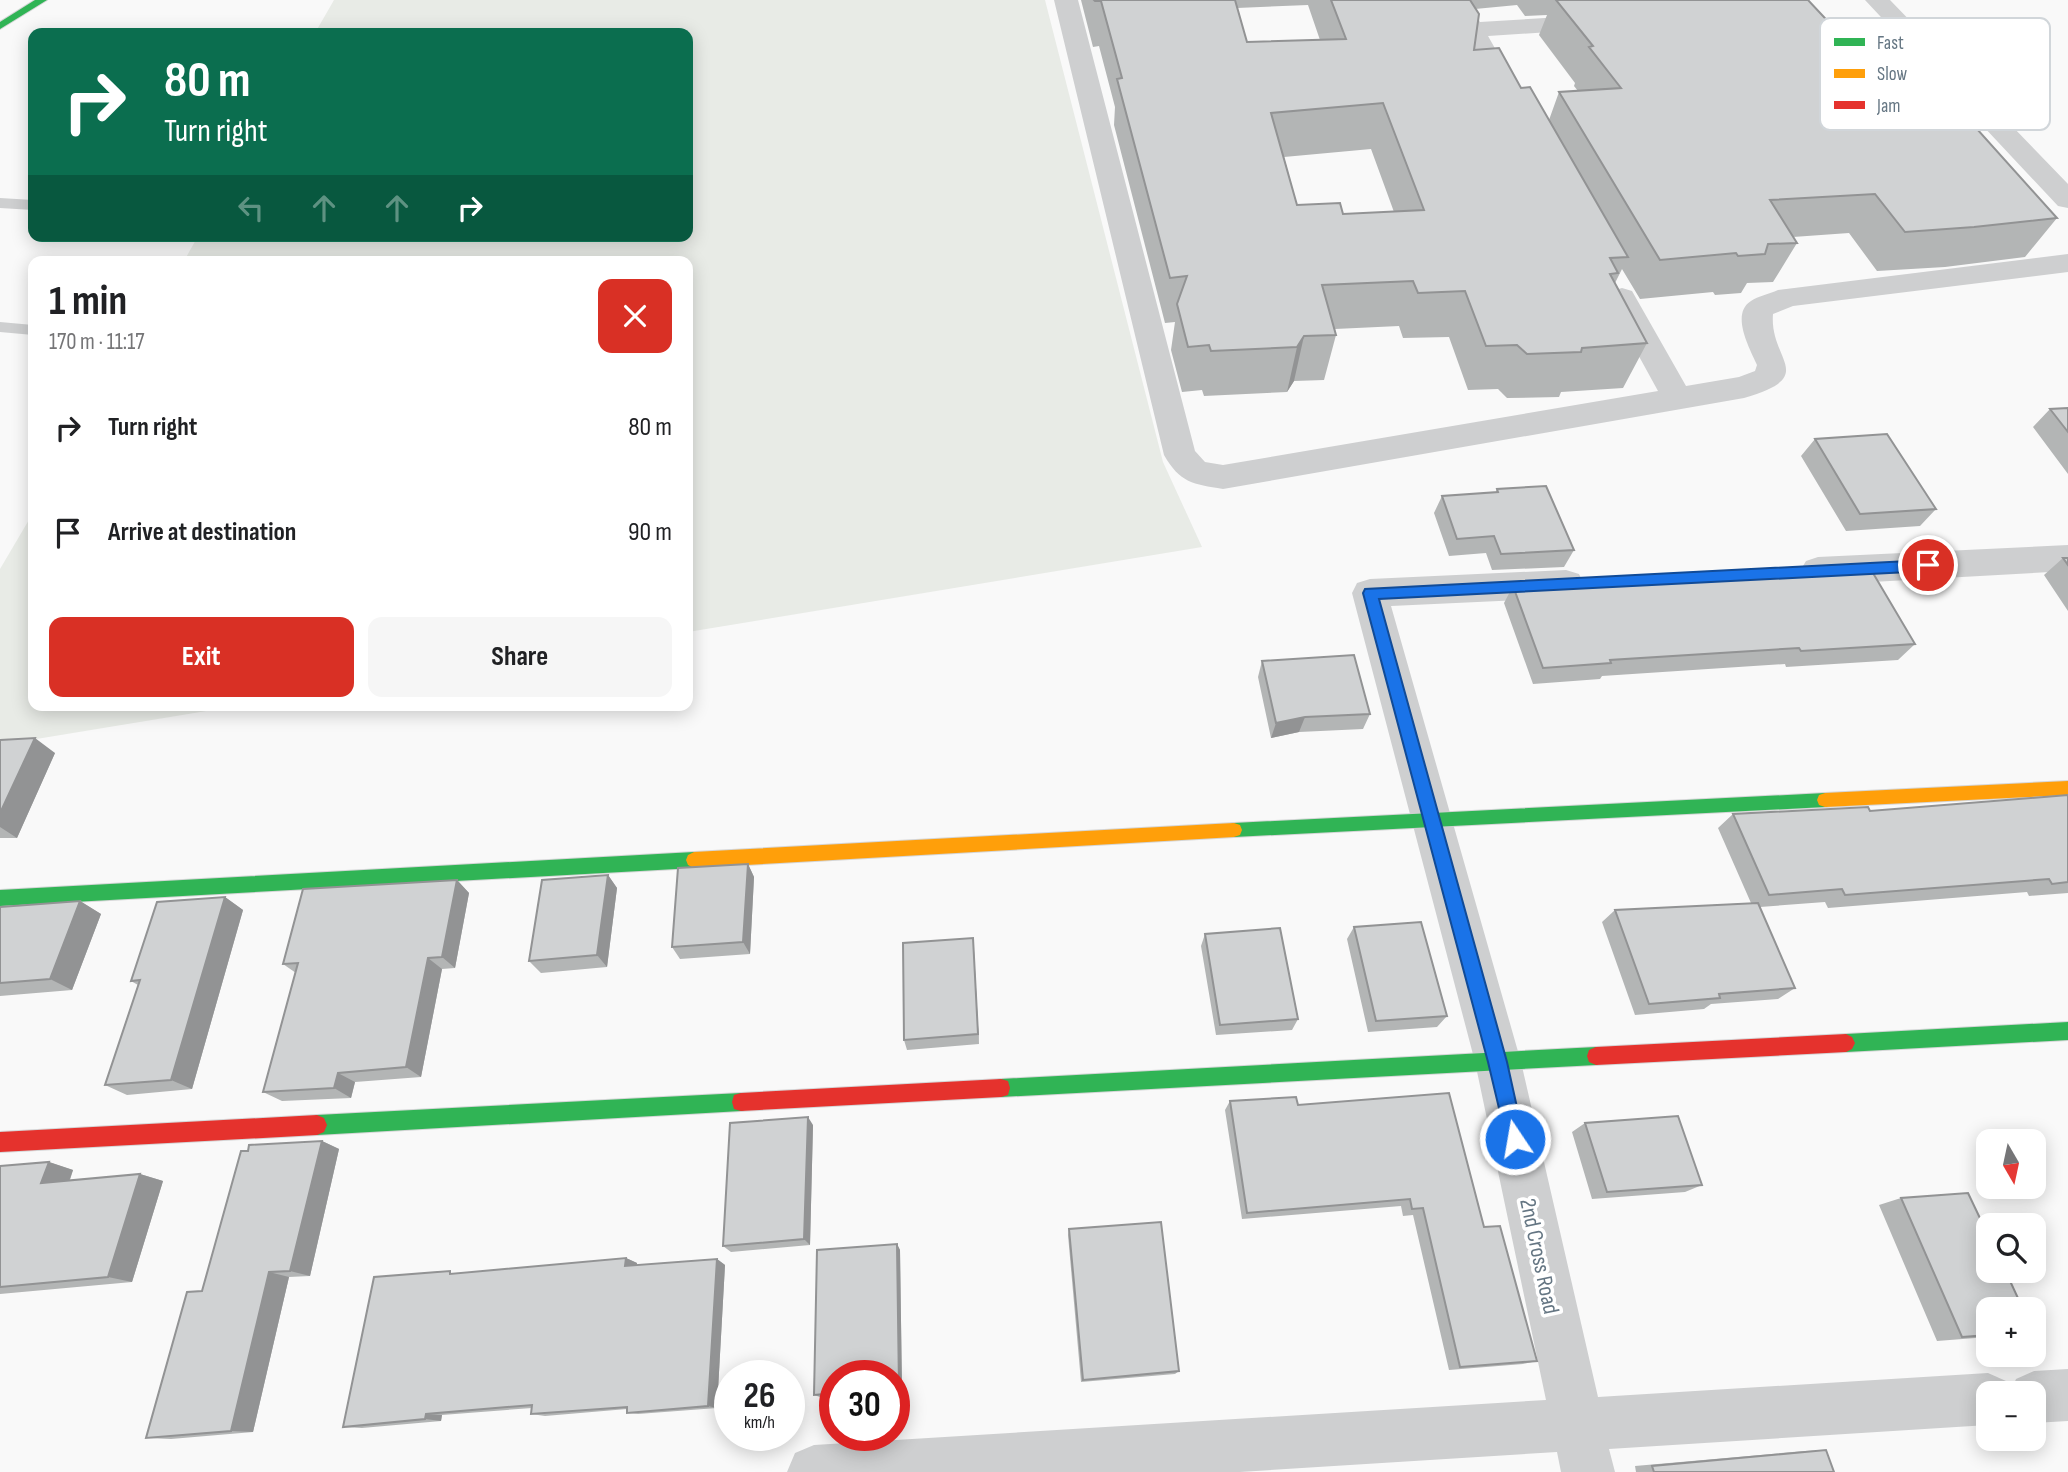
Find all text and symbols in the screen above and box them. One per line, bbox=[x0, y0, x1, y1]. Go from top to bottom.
legend bbox=[1820, 18, 2050, 130]
text: Fast bbox=[1877, 32, 1904, 55]
text: 80 m bbox=[164, 52, 251, 111]
icon: right bbox=[49, 56, 140, 147]
text: Slow bbox=[1877, 63, 1907, 86]
text: Jam bbox=[1876, 95, 1900, 118]
text: Turn right bbox=[164, 112, 268, 151]
icon: left bbox=[232, 189, 270, 227]
icon: ahead bbox=[305, 189, 343, 227]
icon: ahead bbox=[378, 189, 416, 227]
icon: right bbox=[451, 189, 489, 227]
text: 1 min bbox=[49, 276, 127, 327]
button: close bbox=[598, 279, 672, 353]
text: 170 m · 11:17 bbox=[49, 328, 144, 356]
icon: right bbox=[49, 409, 87, 447]
text: Turn right bbox=[108, 412, 197, 443]
text: 80 m bbox=[628, 412, 672, 443]
icon: arrive bbox=[49, 514, 87, 552]
text: Arrive at destination bbox=[108, 517, 296, 548]
text: 90 m bbox=[628, 517, 672, 548]
pin bbox=[1898, 535, 1958, 595]
icon: arrive bbox=[1909, 546, 1947, 584]
button: Exit bbox=[49, 617, 354, 697]
button: Share bbox=[368, 617, 672, 697]
position arrow bbox=[1478, 1102, 1552, 1176]
north arrow bbox=[1976, 1129, 2046, 1199]
map controls bbox=[1976, 1129, 2046, 1451]
street label: 2nd Cross Road bbox=[1513, 1196, 1565, 1317]
button: search bbox=[1976, 1213, 2046, 1283]
button: + bbox=[1976, 1297, 2046, 1367]
speed limit sign: 30 bbox=[819, 1360, 910, 1451]
text: 26 bbox=[744, 1375, 775, 1418]
button: − bbox=[1976, 1381, 2046, 1451]
text: km/h bbox=[744, 1412, 775, 1433]

